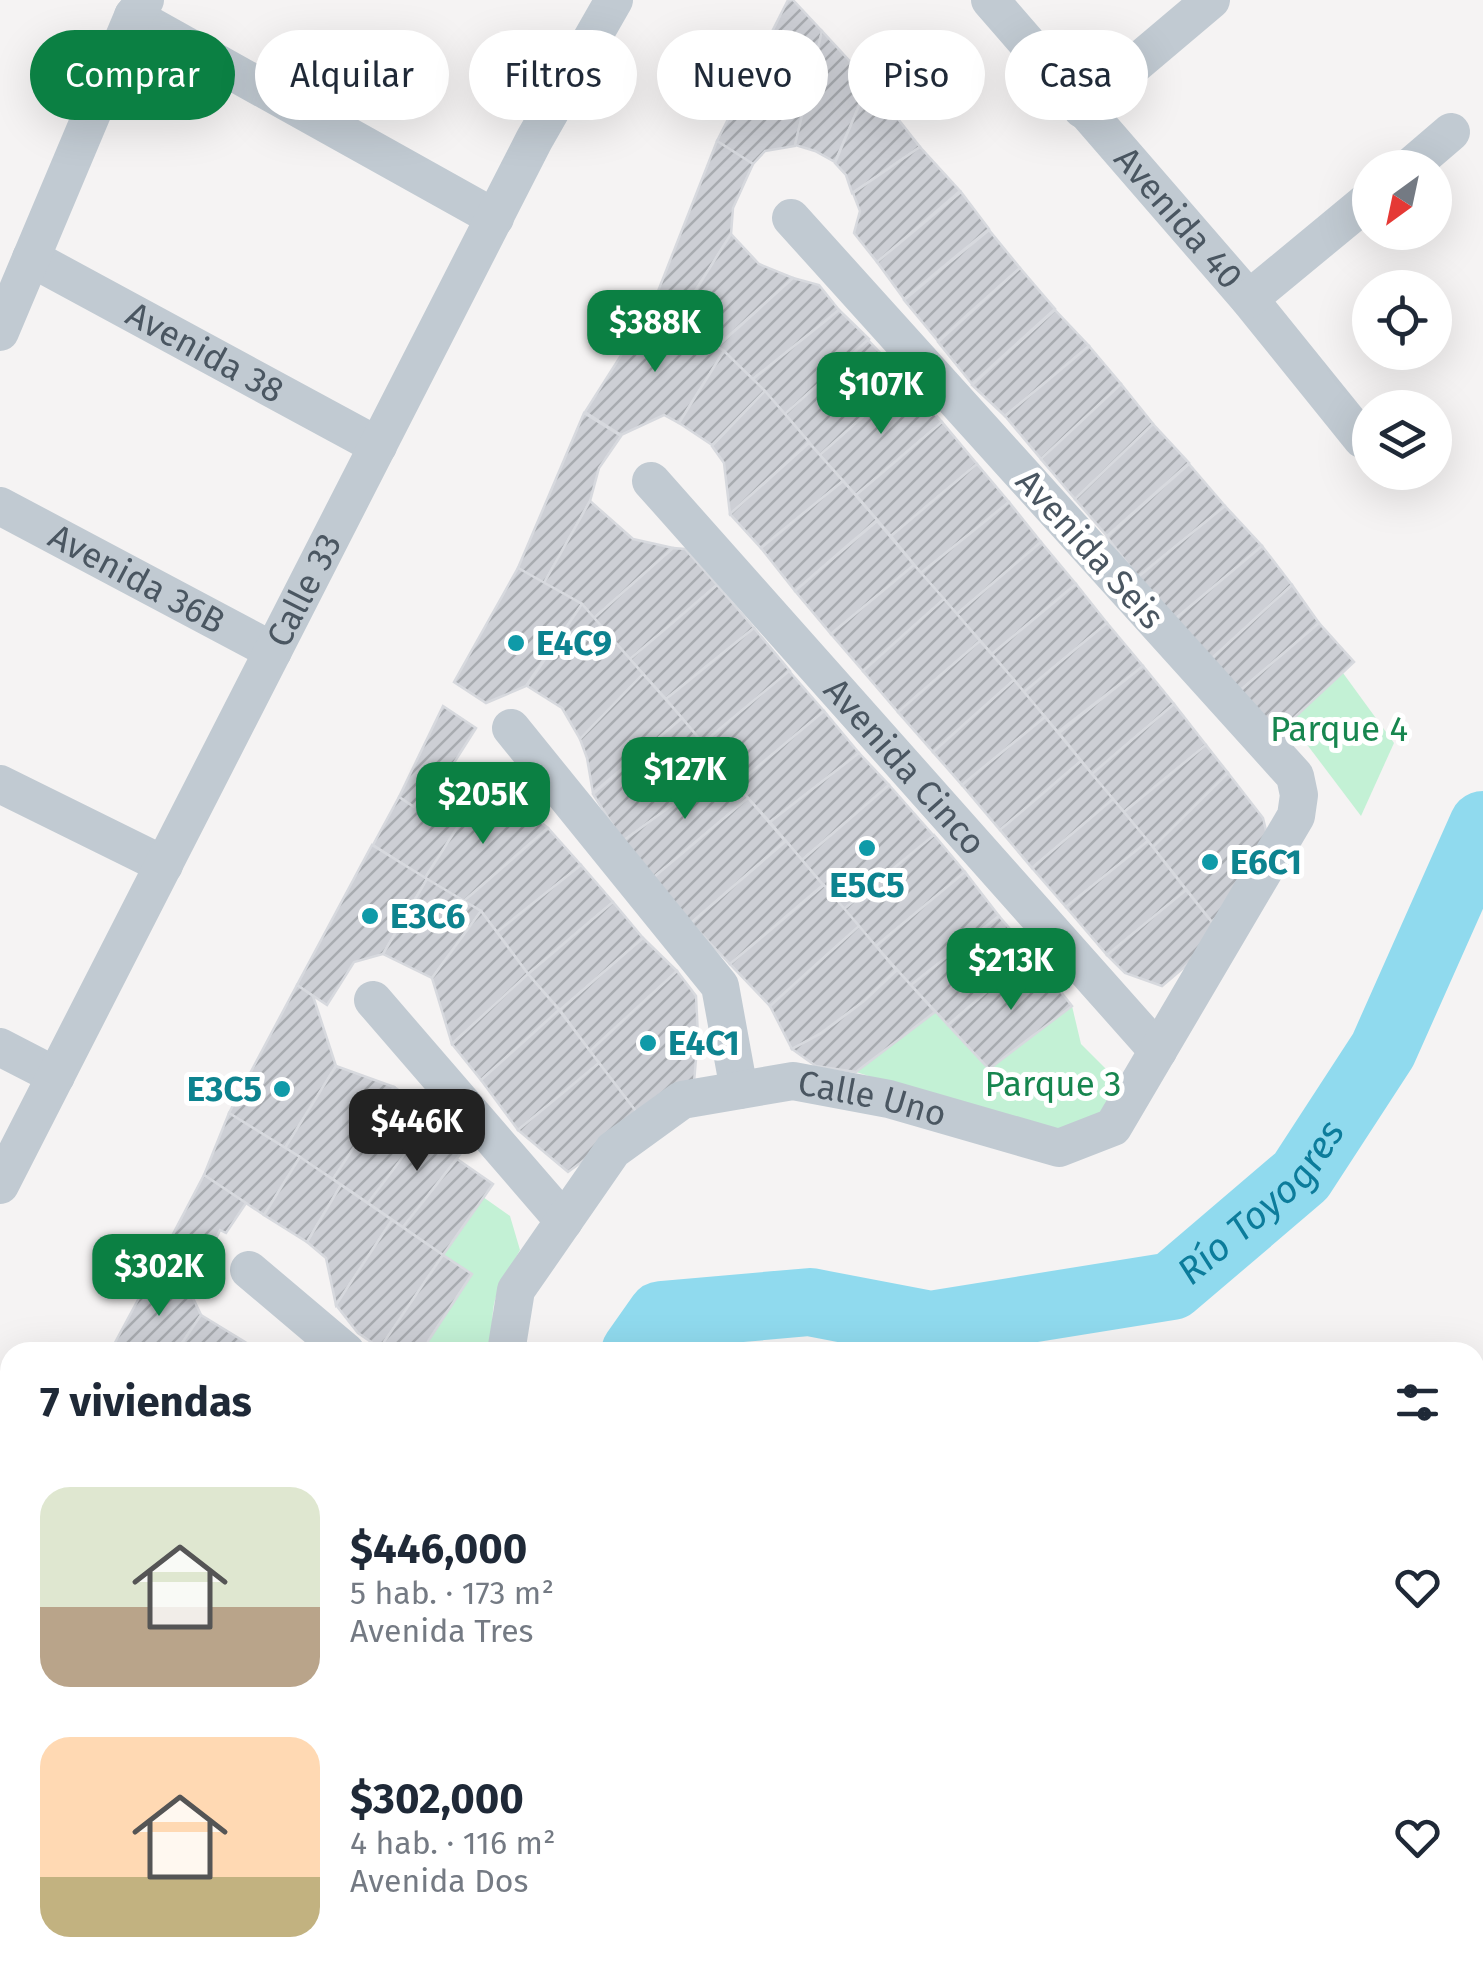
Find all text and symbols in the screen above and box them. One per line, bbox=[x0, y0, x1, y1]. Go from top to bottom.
chip: Comprar bbox=[30, 30, 235, 120]
chip: Alquilar bbox=[255, 30, 449, 120]
chip: Filtros bbox=[469, 30, 637, 120]
chip: Nuevo bbox=[657, 30, 828, 120]
chip: Piso bbox=[848, 30, 985, 120]
chip: Casa bbox=[1005, 30, 1148, 120]
street label: Avenida 40 bbox=[1106, 138, 1251, 297]
north arrow bbox=[1352, 150, 1452, 250]
map controls bbox=[1352, 150, 1452, 490]
button: locate bbox=[1352, 270, 1452, 370]
pin: $388K bbox=[585, 290, 725, 375]
street label: Avenida 38 bbox=[119, 293, 291, 412]
text: $388K bbox=[609, 303, 701, 341]
pin: $107K bbox=[811, 352, 951, 437]
text: $107K bbox=[839, 365, 923, 403]
button: layers bbox=[1352, 390, 1452, 490]
street label: Avenida Seis bbox=[1007, 461, 1173, 637]
street label: Avenida 36B bbox=[42, 515, 232, 643]
street label: Calle 33 bbox=[258, 526, 350, 654]
place label: E4C9 bbox=[536, 622, 612, 664]
marker: E4C9 bbox=[505, 632, 527, 654]
street label: Avenida Cinco bbox=[815, 669, 994, 863]
park label: Parque 4 bbox=[1270, 708, 1408, 750]
pin: $127K bbox=[615, 737, 755, 822]
text: $127K bbox=[644, 750, 726, 788]
pin: $205K bbox=[413, 762, 553, 847]
text: $205K bbox=[438, 775, 528, 813]
marker: E5C5 bbox=[856, 837, 878, 859]
place label: E6C1 bbox=[1230, 841, 1302, 883]
marker: E6C1 bbox=[1199, 851, 1221, 873]
place label: E5C5 bbox=[829, 864, 905, 906]
place label: E3C6 bbox=[390, 895, 465, 937]
marker: E3C6 bbox=[359, 905, 381, 927]
pin: $213K bbox=[941, 928, 1081, 1013]
text: $213K bbox=[969, 941, 1053, 979]
place label: E4C1 bbox=[668, 1022, 740, 1064]
marker: E4C1 bbox=[637, 1032, 659, 1054]
street label: Calle Uno bbox=[795, 1061, 951, 1135]
park label: Parque 3 bbox=[984, 1063, 1122, 1105]
place label: E3C5 bbox=[187, 1068, 262, 1110]
marker: E3C5 bbox=[271, 1078, 293, 1100]
pin: $446K bbox=[347, 1089, 487, 1174]
text: $446K bbox=[371, 1102, 463, 1140]
water label: Río Toyogres bbox=[1168, 1112, 1354, 1294]
pin: $302K bbox=[89, 1234, 229, 1319]
text: $302K bbox=[114, 1247, 204, 1285]
icon: filters bbox=[1390, 1375, 1445, 1430]
text: 7 viviendas bbox=[40, 1377, 252, 1427]
text: $446,000 bbox=[350, 1524, 527, 1574]
icon: home bbox=[120, 1527, 240, 1647]
icon: heart bbox=[1390, 1560, 1445, 1615]
text: 5 hab. · 173 m² bbox=[350, 1574, 554, 1612]
text: Avenida Tres bbox=[350, 1612, 534, 1650]
text: $302,000 bbox=[350, 1774, 524, 1824]
icon: home bbox=[120, 1777, 240, 1897]
icon: heart bbox=[1390, 1810, 1445, 1865]
text: 4 hab. · 116 m² bbox=[350, 1824, 556, 1862]
text: Avenida Dos bbox=[350, 1862, 528, 1900]

